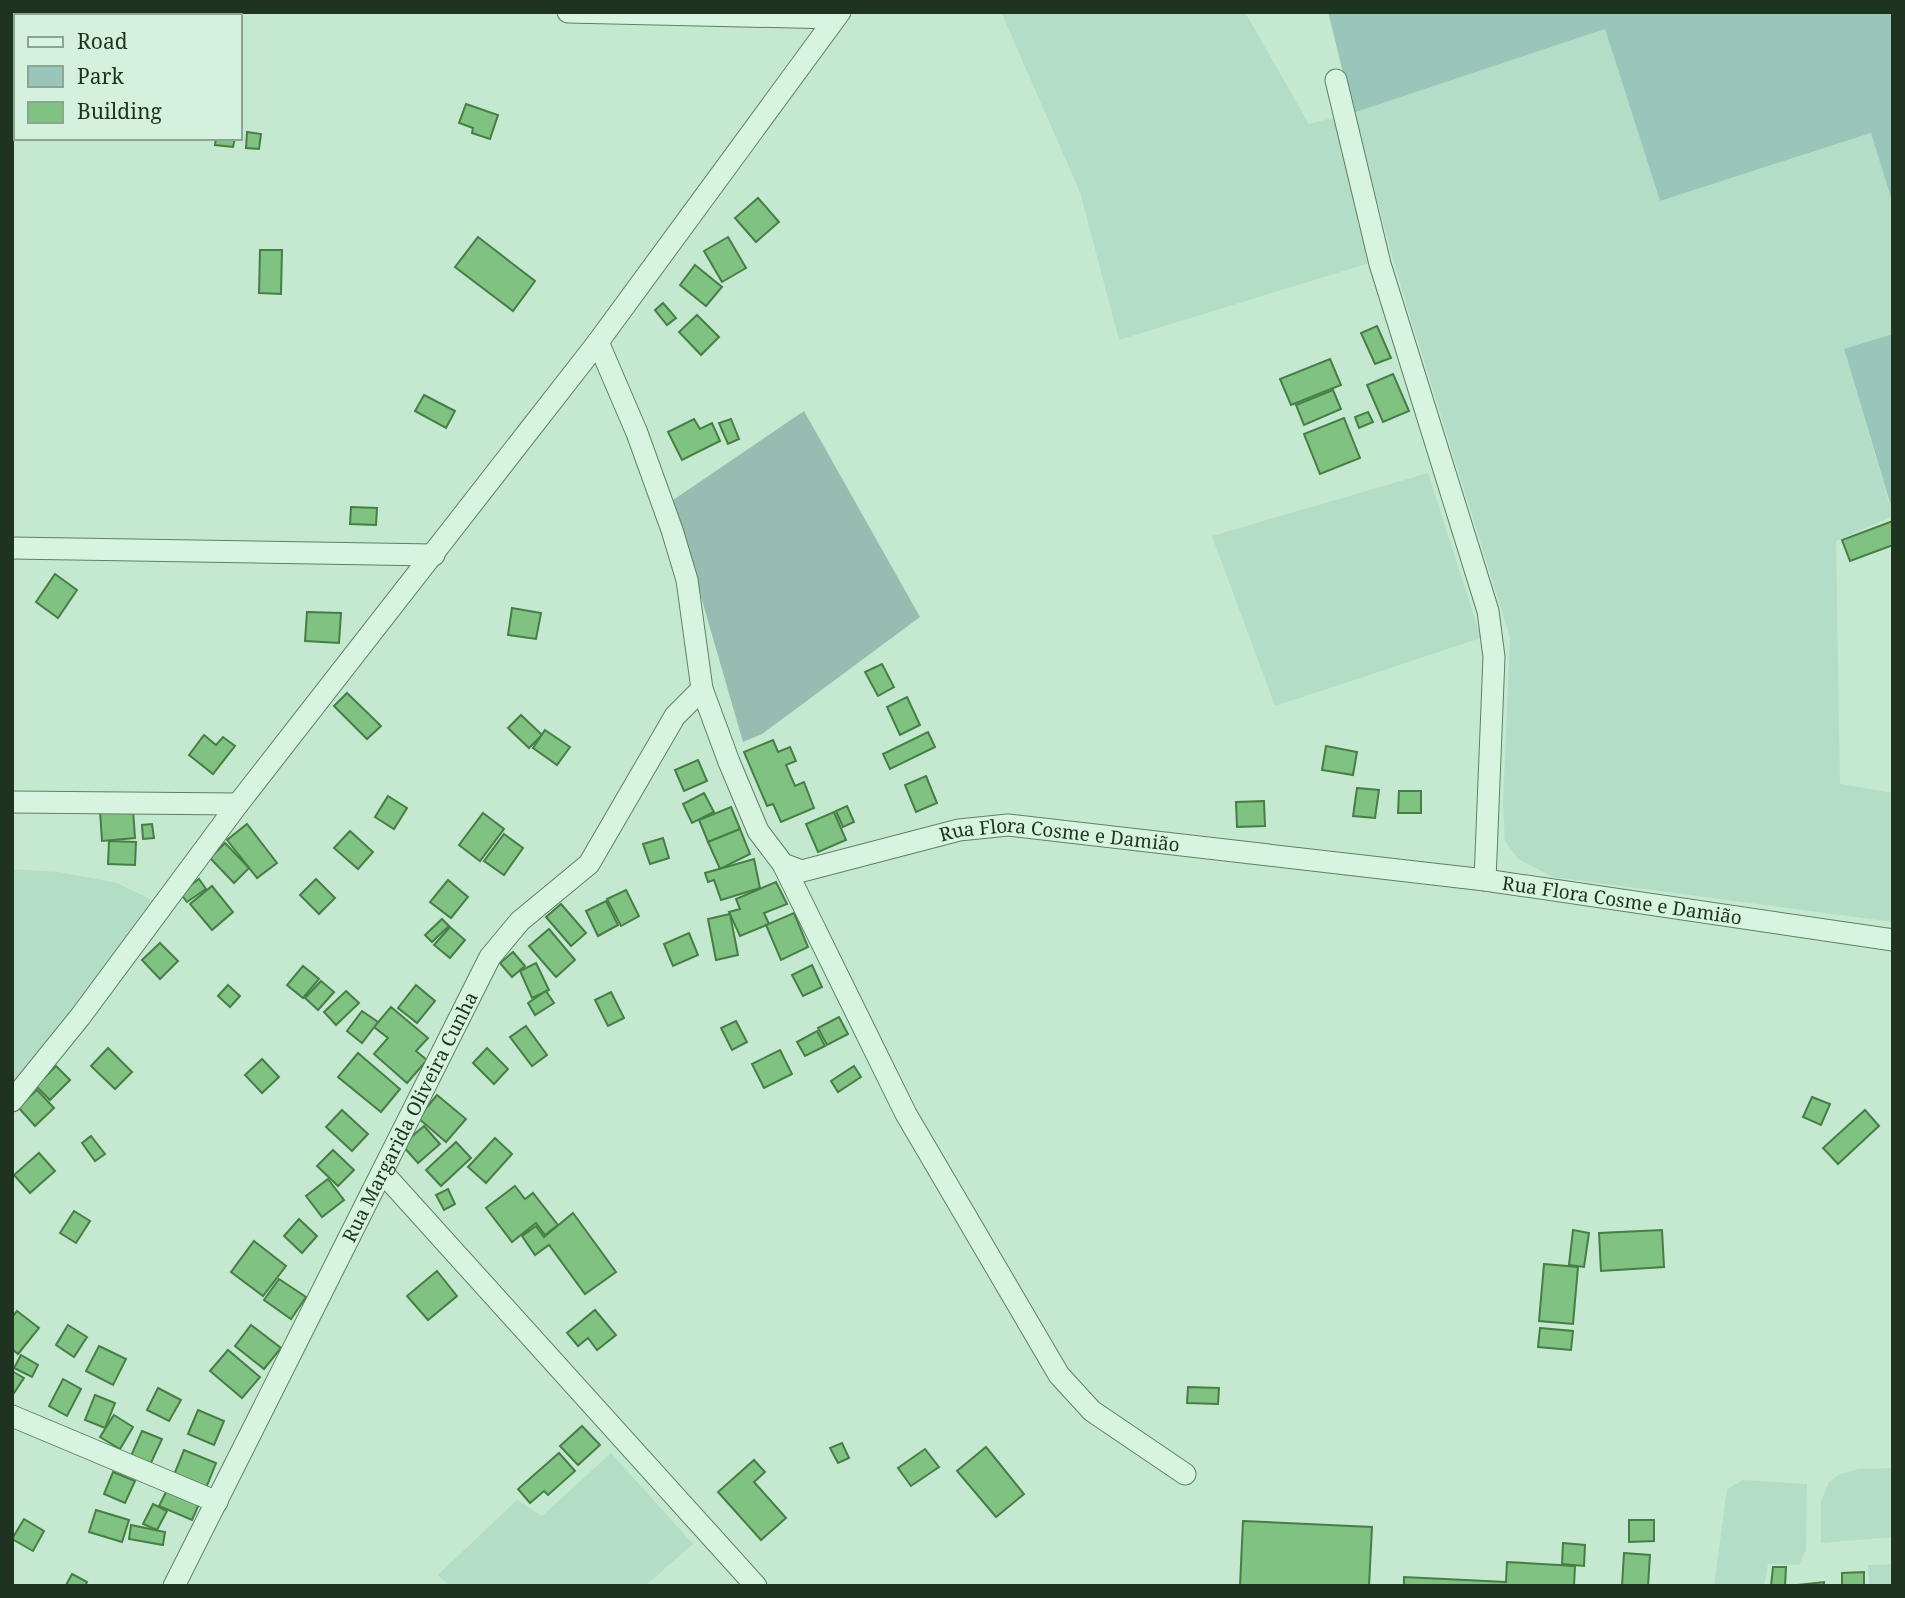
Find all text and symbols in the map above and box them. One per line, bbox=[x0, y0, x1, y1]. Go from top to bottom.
legend bbox=[14, 14, 242, 140]
text: Road bbox=[77, 27, 128, 55]
text: Park bbox=[77, 62, 124, 90]
text: Building bbox=[77, 97, 162, 125]
street label: Rua Flora Cosme e Damião bbox=[936, 812, 1181, 858]
street label: Rua Flora Cosme e Damião bbox=[1500, 870, 1744, 931]
street label: Rua Margarida Oliveira Cunha bbox=[336, 987, 484, 1247]

